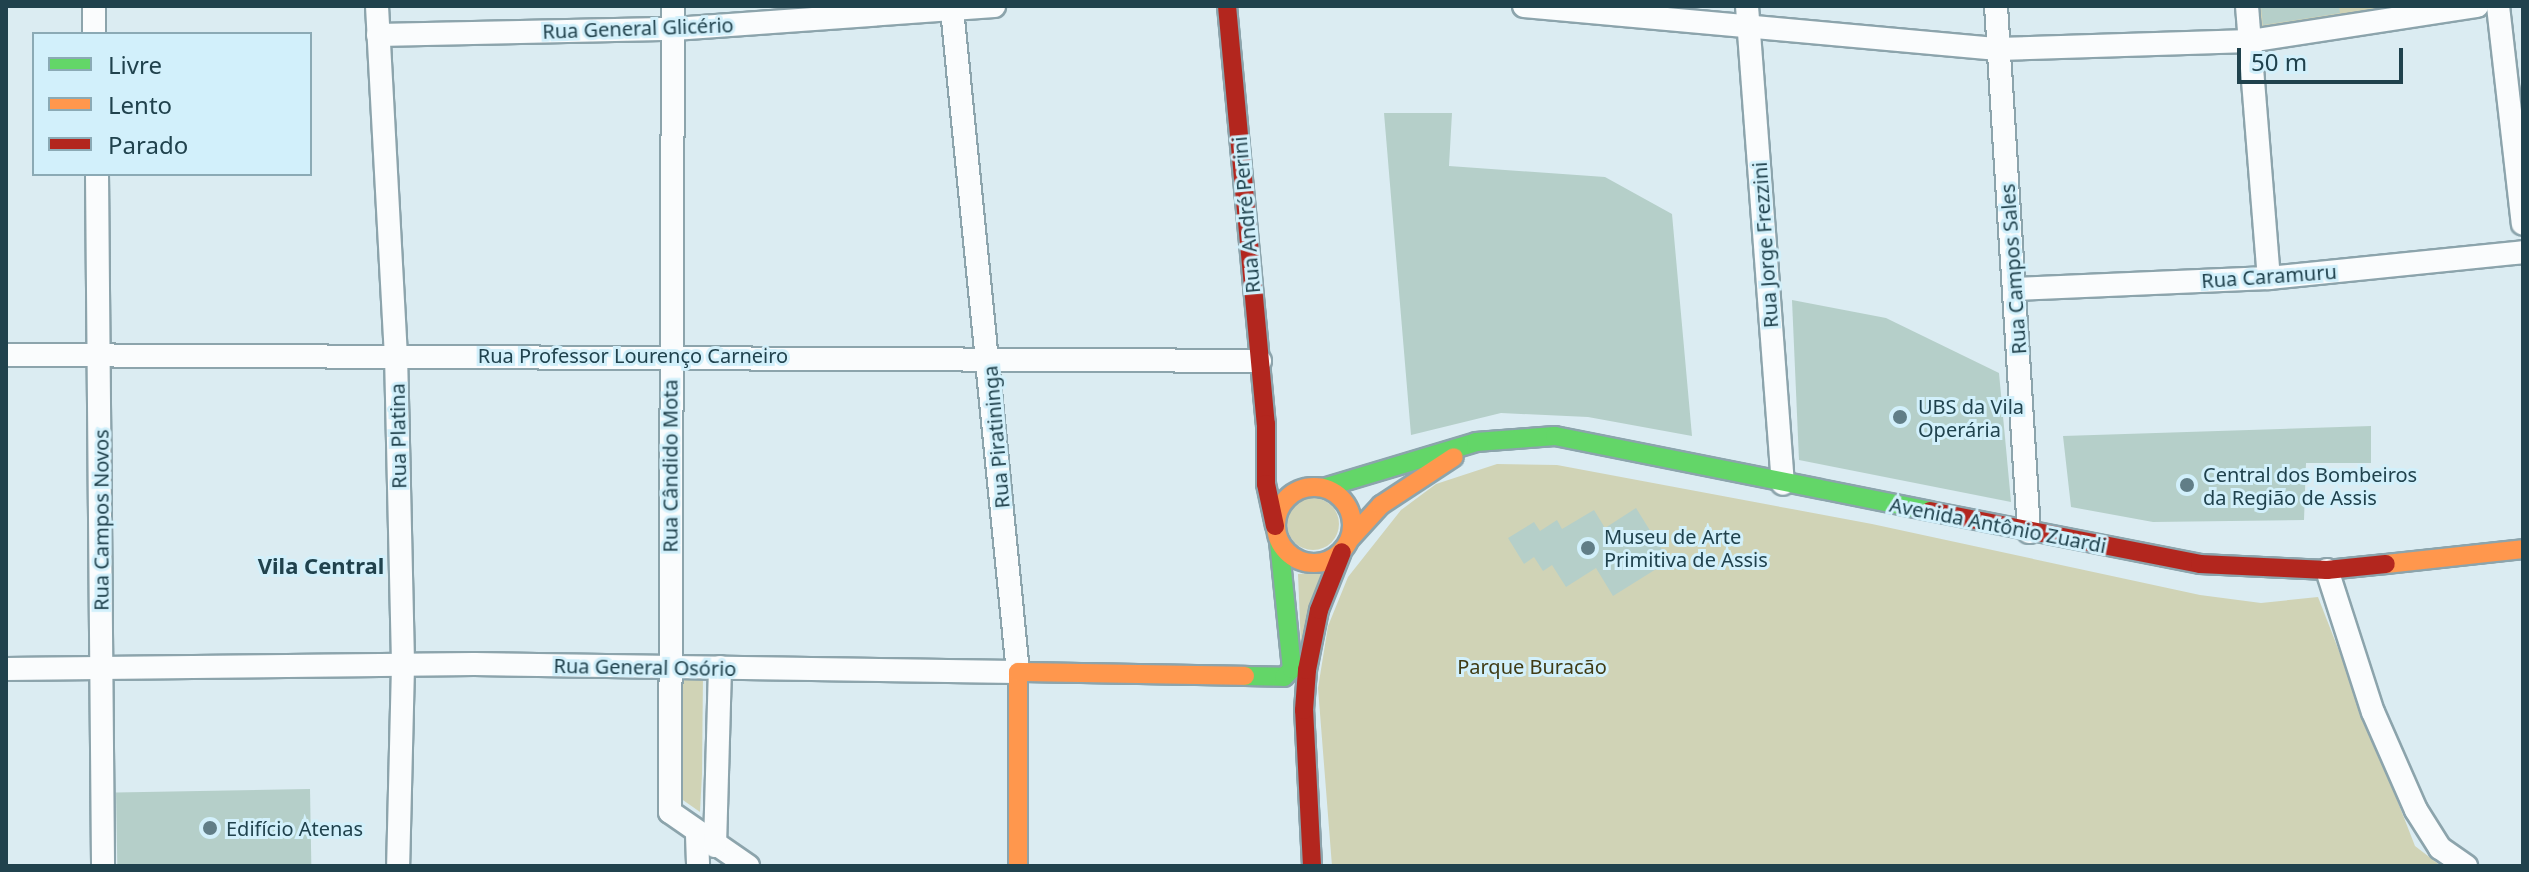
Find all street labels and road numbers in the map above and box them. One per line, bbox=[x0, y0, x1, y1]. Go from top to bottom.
street label: Rua General Glicério bbox=[542, 13, 734, 43]
street label: Rua André Perini bbox=[1227, 136, 1265, 294]
street label: Rua Jorge Frezzini bbox=[1747, 161, 1783, 329]
street label: Rua Campos Sales bbox=[1995, 183, 2031, 355]
street label: Rua Caramuru bbox=[2200, 259, 2338, 293]
street label: Rua Professor Lourenço Carneiro bbox=[478, 343, 788, 367]
street label: Rua Piratininga bbox=[978, 365, 1014, 509]
street label: Rua Cândido Mota bbox=[658, 379, 682, 553]
street label: Rua Platina bbox=[385, 383, 411, 489]
street label: Rua Campos Novos bbox=[89, 429, 113, 611]
street label: Avenida Antônio Zuardi bbox=[1888, 492, 2108, 558]
street label: Rua General Osório bbox=[553, 653, 737, 681]

